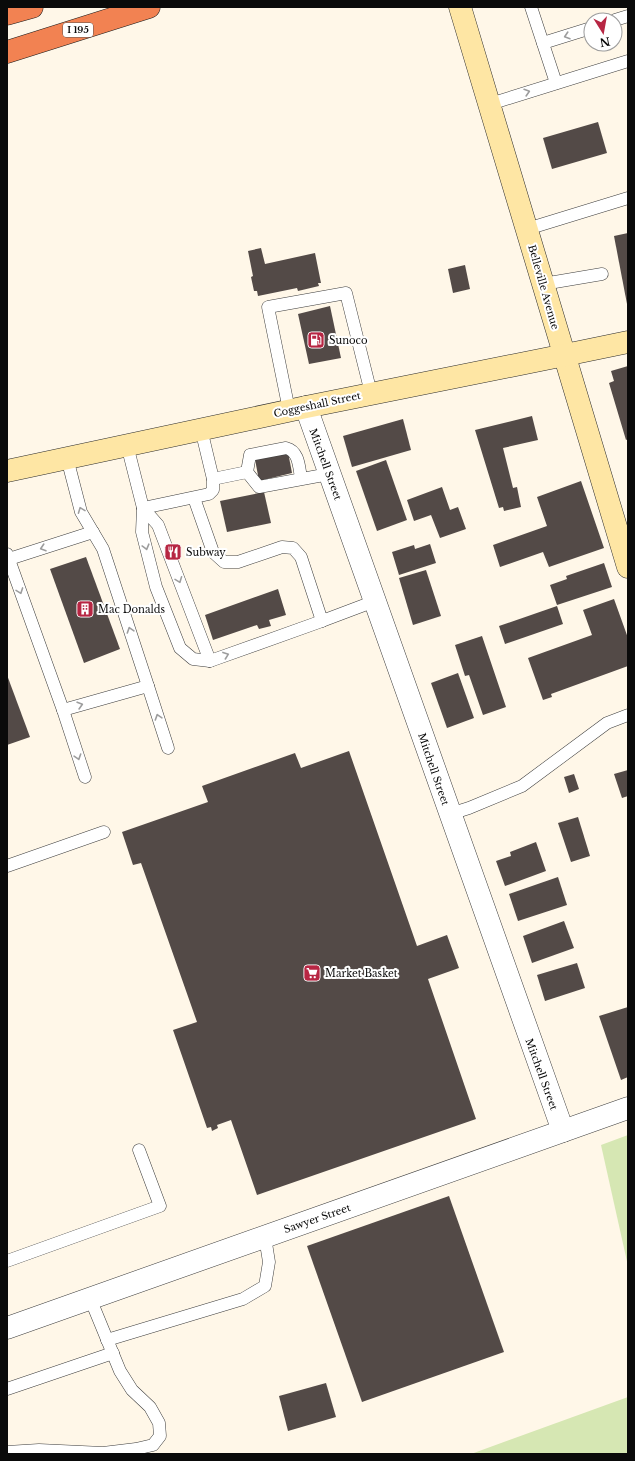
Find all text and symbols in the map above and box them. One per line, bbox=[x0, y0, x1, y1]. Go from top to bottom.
north arrow bbox=[583, 12, 623, 52]
road number: I 195 bbox=[63, 23, 93, 37]
one-way arrow bbox=[564, 31, 571, 40]
text: N bbox=[598, 34, 611, 50]
one-way arrow bbox=[524, 88, 531, 97]
street label: Belleville Avenue bbox=[525, 243, 562, 331]
fuel station icon: Sunoco bbox=[306, 330, 326, 350]
place label: Sunoco bbox=[329, 334, 368, 347]
street label: Coggeshall Street bbox=[272, 389, 362, 420]
street label: Mitchell Street bbox=[307, 426, 345, 502]
one-way arrow bbox=[78, 506, 86, 513]
restaurant icon: Subway bbox=[163, 542, 183, 562]
one-way arrow bbox=[39, 543, 46, 552]
one-way arrow bbox=[141, 544, 149, 550]
place label: Subway bbox=[186, 546, 226, 559]
one-way arrow bbox=[174, 576, 182, 583]
one-way arrow bbox=[15, 588, 24, 595]
building icon: Mac Donalds bbox=[75, 599, 95, 619]
place label: Mac Donalds bbox=[98, 603, 165, 616]
one-way arrow bbox=[126, 626, 134, 633]
one-way arrow bbox=[222, 651, 229, 659]
one-way arrow bbox=[76, 701, 83, 710]
one-way arrow bbox=[154, 714, 163, 721]
street label: Mitchell Street bbox=[415, 731, 452, 807]
one-way arrow bbox=[74, 753, 82, 760]
supermarket icon: Market Basket bbox=[302, 963, 322, 983]
place label: Market Basket bbox=[325, 967, 398, 980]
street label: Mitchell Street bbox=[523, 1036, 561, 1112]
street label: Sawyer Street bbox=[282, 1201, 352, 1236]

